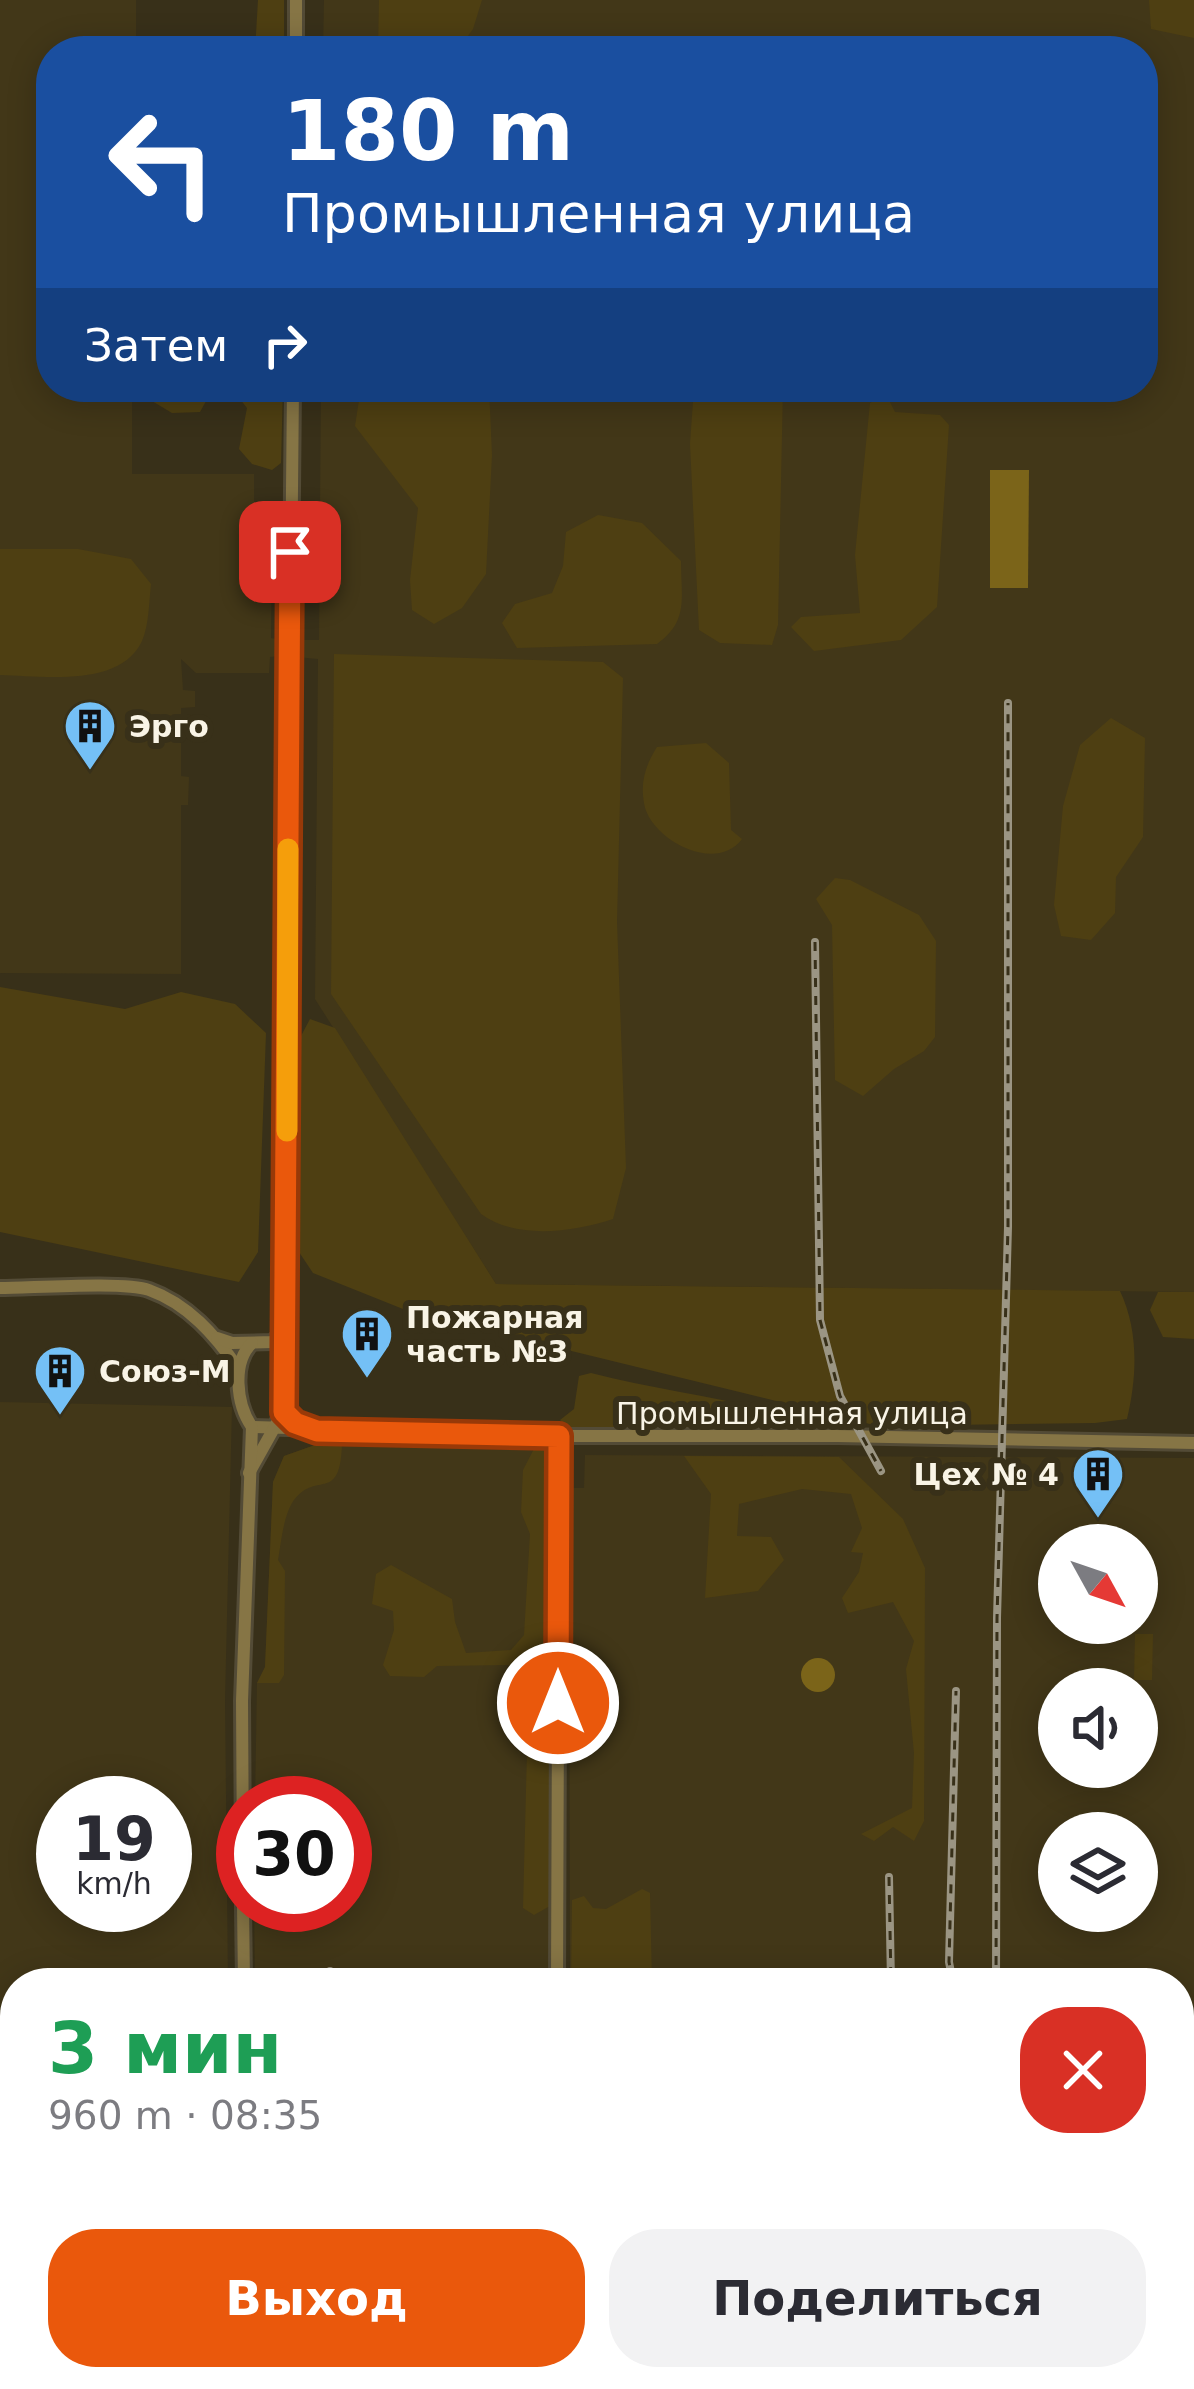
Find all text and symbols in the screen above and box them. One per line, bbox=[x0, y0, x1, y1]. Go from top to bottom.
text: 180 m bbox=[282, 82, 574, 180]
icon: left bbox=[84, 84, 240, 240]
text: Промышленная улица bbox=[282, 182, 915, 245]
icon: right bbox=[252, 312, 318, 378]
text: Затем bbox=[84, 319, 228, 372]
pin bbox=[239, 501, 341, 603]
icon: arrive bbox=[257, 519, 323, 585]
building icon: Эрго bbox=[62, 698, 118, 772]
place label: Эрго bbox=[129, 709, 209, 744]
place label: Пожарная часть №3 bbox=[406, 1300, 584, 1369]
building icon: Пожарная часть №3 bbox=[339, 1306, 395, 1380]
building icon: Союз-М bbox=[32, 1343, 88, 1417]
place label: Союз-М bbox=[99, 1354, 231, 1389]
street label: Промышленная улица bbox=[616, 1396, 968, 1431]
building icon: Цех № 4 bbox=[1070, 1446, 1126, 1520]
place label: Цех № 4 bbox=[914, 1457, 1059, 1492]
north arrow bbox=[1038, 1524, 1158, 1644]
map controls bbox=[1038, 1524, 1158, 1932]
position arrow bbox=[495, 1640, 621, 1766]
button: sound bbox=[1038, 1668, 1158, 1788]
speed limit sign: 30 bbox=[216, 1776, 372, 1932]
text: 19 bbox=[72, 1804, 156, 1874]
button: layers bbox=[1038, 1812, 1158, 1932]
text: km/h bbox=[76, 1866, 152, 1901]
text: 3 мин bbox=[48, 2006, 282, 2090]
button: close bbox=[1020, 2007, 1146, 2133]
text: 960 m · 08:35 bbox=[48, 2093, 322, 2138]
button: Выход bbox=[48, 2229, 585, 2367]
button: Поделиться bbox=[609, 2229, 1146, 2367]

